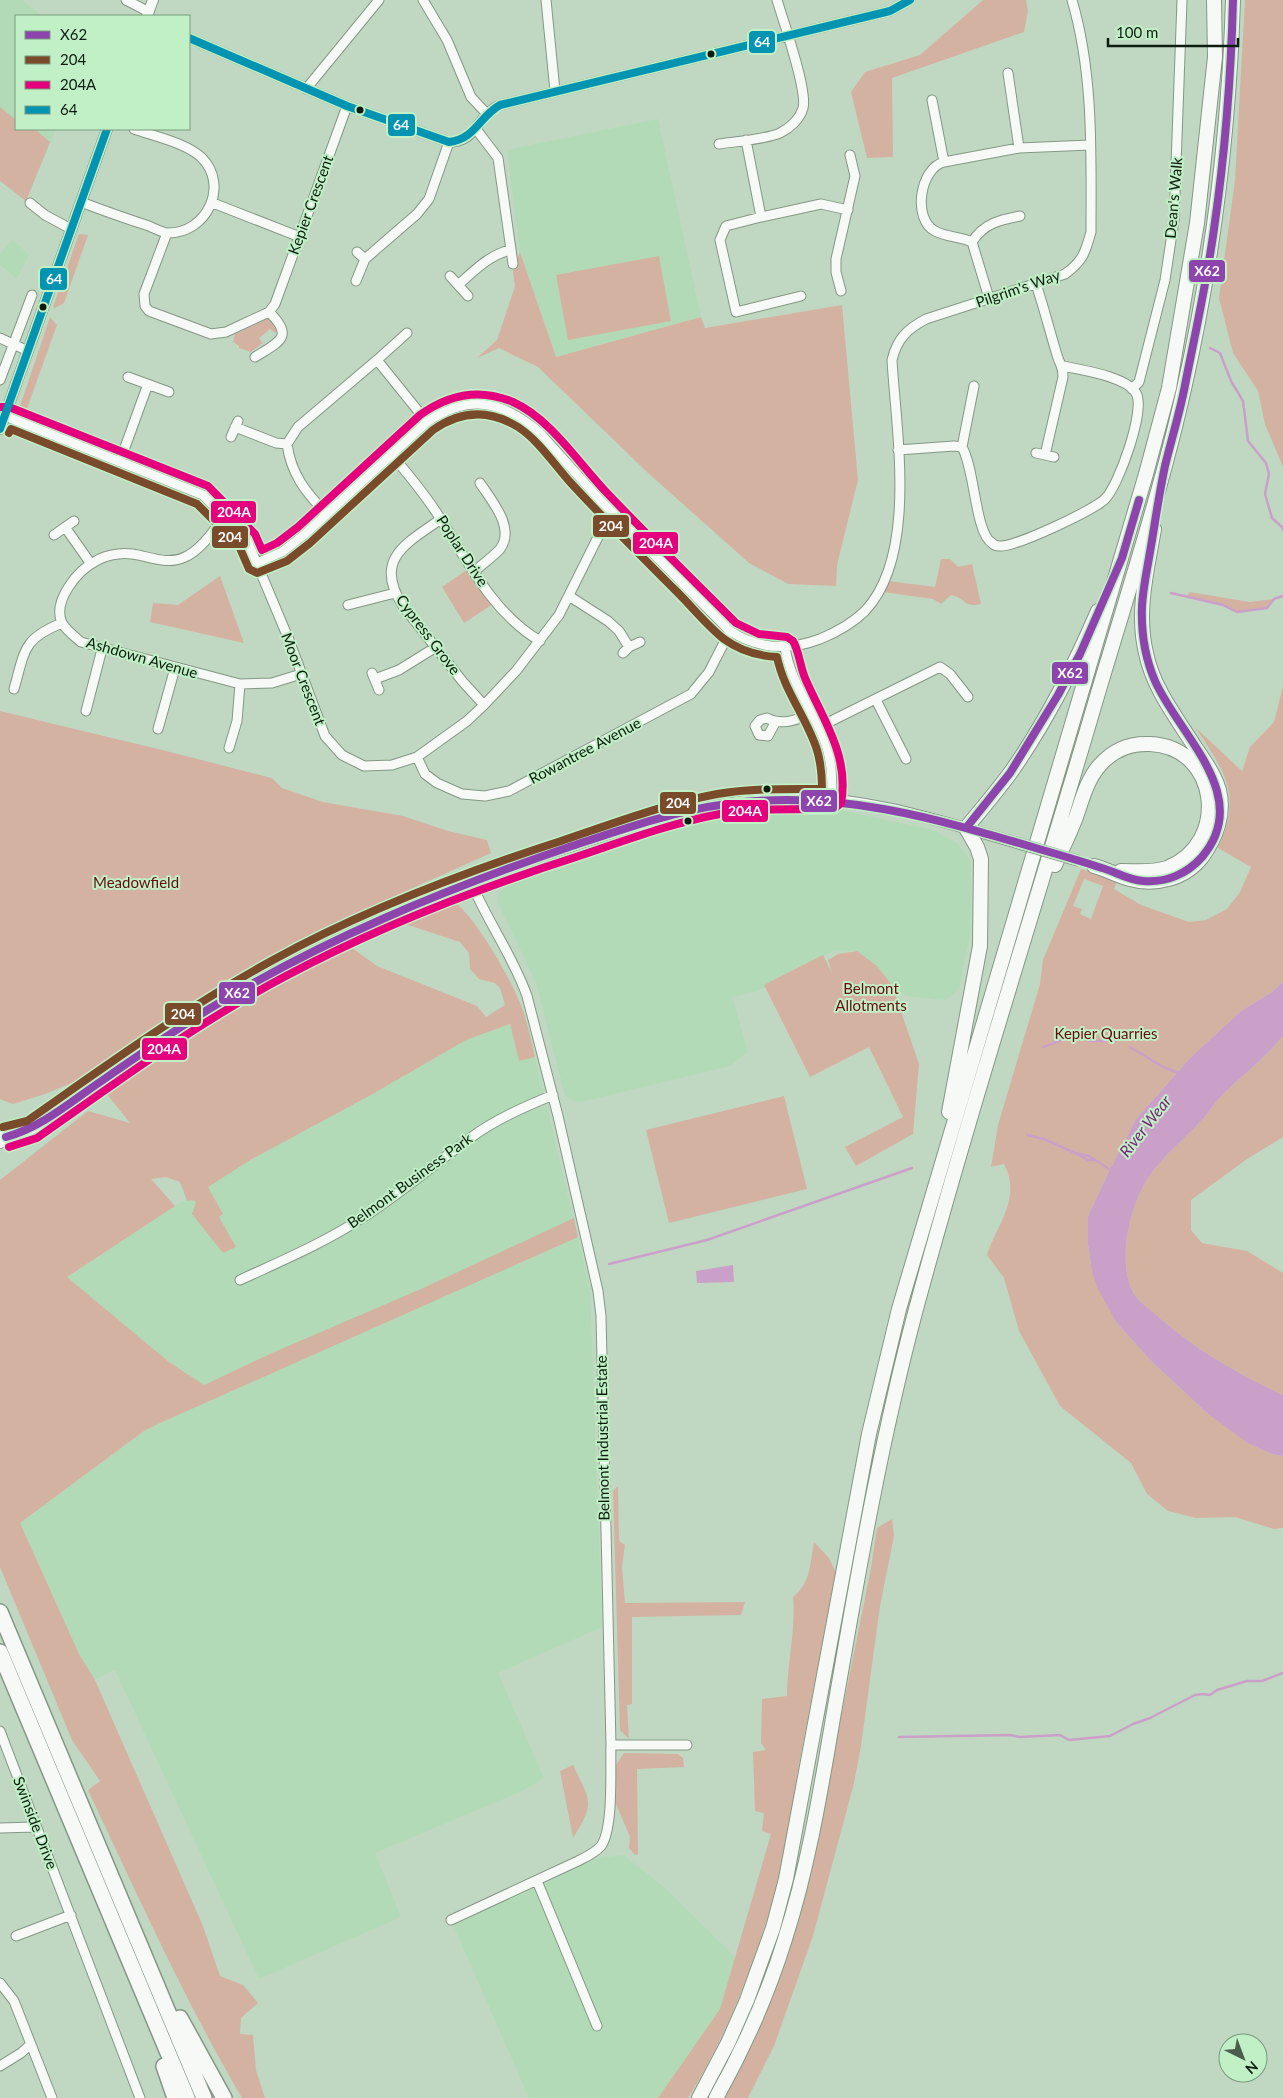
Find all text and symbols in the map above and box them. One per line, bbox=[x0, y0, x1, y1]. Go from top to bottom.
legend bbox=[15, 15, 190, 130]
scale bar bbox=[1108, 15, 1238, 47]
text: 100 m bbox=[1116, 23, 1158, 41]
text: X62 bbox=[60, 25, 87, 43]
line badge: 64 bbox=[748, 30, 776, 54]
text: 64 bbox=[754, 33, 770, 50]
unlabelled marker bbox=[706, 49, 716, 59]
text: 204 bbox=[60, 50, 86, 68]
text: 204A bbox=[60, 75, 97, 93]
text: 64 bbox=[60, 100, 78, 118]
unlabelled marker bbox=[355, 105, 365, 115]
line badge: 64 bbox=[387, 113, 416, 137]
text: 64 bbox=[393, 116, 409, 133]
street label: Kepier Crescent bbox=[284, 152, 337, 257]
street label: Dean's Walk bbox=[1160, 156, 1186, 239]
line badge: X62 bbox=[1188, 259, 1226, 283]
text: X62 bbox=[1194, 262, 1220, 279]
street label: Pilgrim's Way bbox=[973, 265, 1062, 311]
line badge: 64 bbox=[39, 267, 68, 291]
text: 64 bbox=[46, 270, 62, 287]
unlabelled marker bbox=[38, 302, 48, 312]
line badge: 204A bbox=[210, 500, 257, 524]
text: 204A bbox=[217, 503, 251, 520]
street label: Poplar Drive bbox=[433, 511, 493, 589]
line badge: 204 bbox=[592, 514, 630, 538]
text: 204 bbox=[599, 517, 623, 534]
line badge: 204 bbox=[211, 525, 249, 549]
text: 204 bbox=[218, 528, 242, 545]
line badge: 204A bbox=[632, 531, 679, 555]
text: 204A bbox=[639, 534, 673, 551]
street label: Cypress Grove bbox=[393, 591, 465, 678]
street label: Moor Crescent bbox=[278, 630, 330, 728]
street label: Ashdown Avenue bbox=[85, 633, 200, 682]
line badge: X62 bbox=[1051, 661, 1089, 685]
text: X62 bbox=[1057, 664, 1083, 681]
street label: Rowantree Avenue bbox=[526, 713, 644, 787]
unlabelled marker bbox=[762, 784, 772, 794]
line badge: X62 bbox=[800, 789, 838, 813]
line badge: 204 bbox=[659, 791, 697, 815]
text: X62 bbox=[806, 792, 832, 809]
text: 204 bbox=[666, 794, 690, 811]
line badge: 204A bbox=[721, 799, 769, 823]
text: 204A bbox=[728, 802, 762, 819]
unlabelled marker bbox=[683, 816, 693, 826]
park label: Meadowfield bbox=[93, 873, 179, 891]
park label: Belmont Allotments bbox=[835, 979, 907, 1014]
line badge: X62 bbox=[218, 981, 256, 1005]
text: X62 bbox=[224, 984, 250, 1001]
line badge: 204 bbox=[164, 1002, 202, 1026]
text: 204 bbox=[171, 1005, 195, 1022]
park label: Kepier Quarries bbox=[1055, 1024, 1157, 1042]
line badge: 204A bbox=[141, 1037, 188, 1061]
text: 204A bbox=[147, 1040, 181, 1057]
water label: River Wear bbox=[1115, 1091, 1175, 1160]
street label: Belmont Business Park bbox=[344, 1129, 476, 1231]
street label: Belmont Industrial Estate bbox=[592, 1355, 612, 1521]
street label: Swinside Drive bbox=[10, 1774, 62, 1872]
north arrow bbox=[1218, 2033, 1268, 2083]
text: N bbox=[1242, 2058, 1262, 2078]

